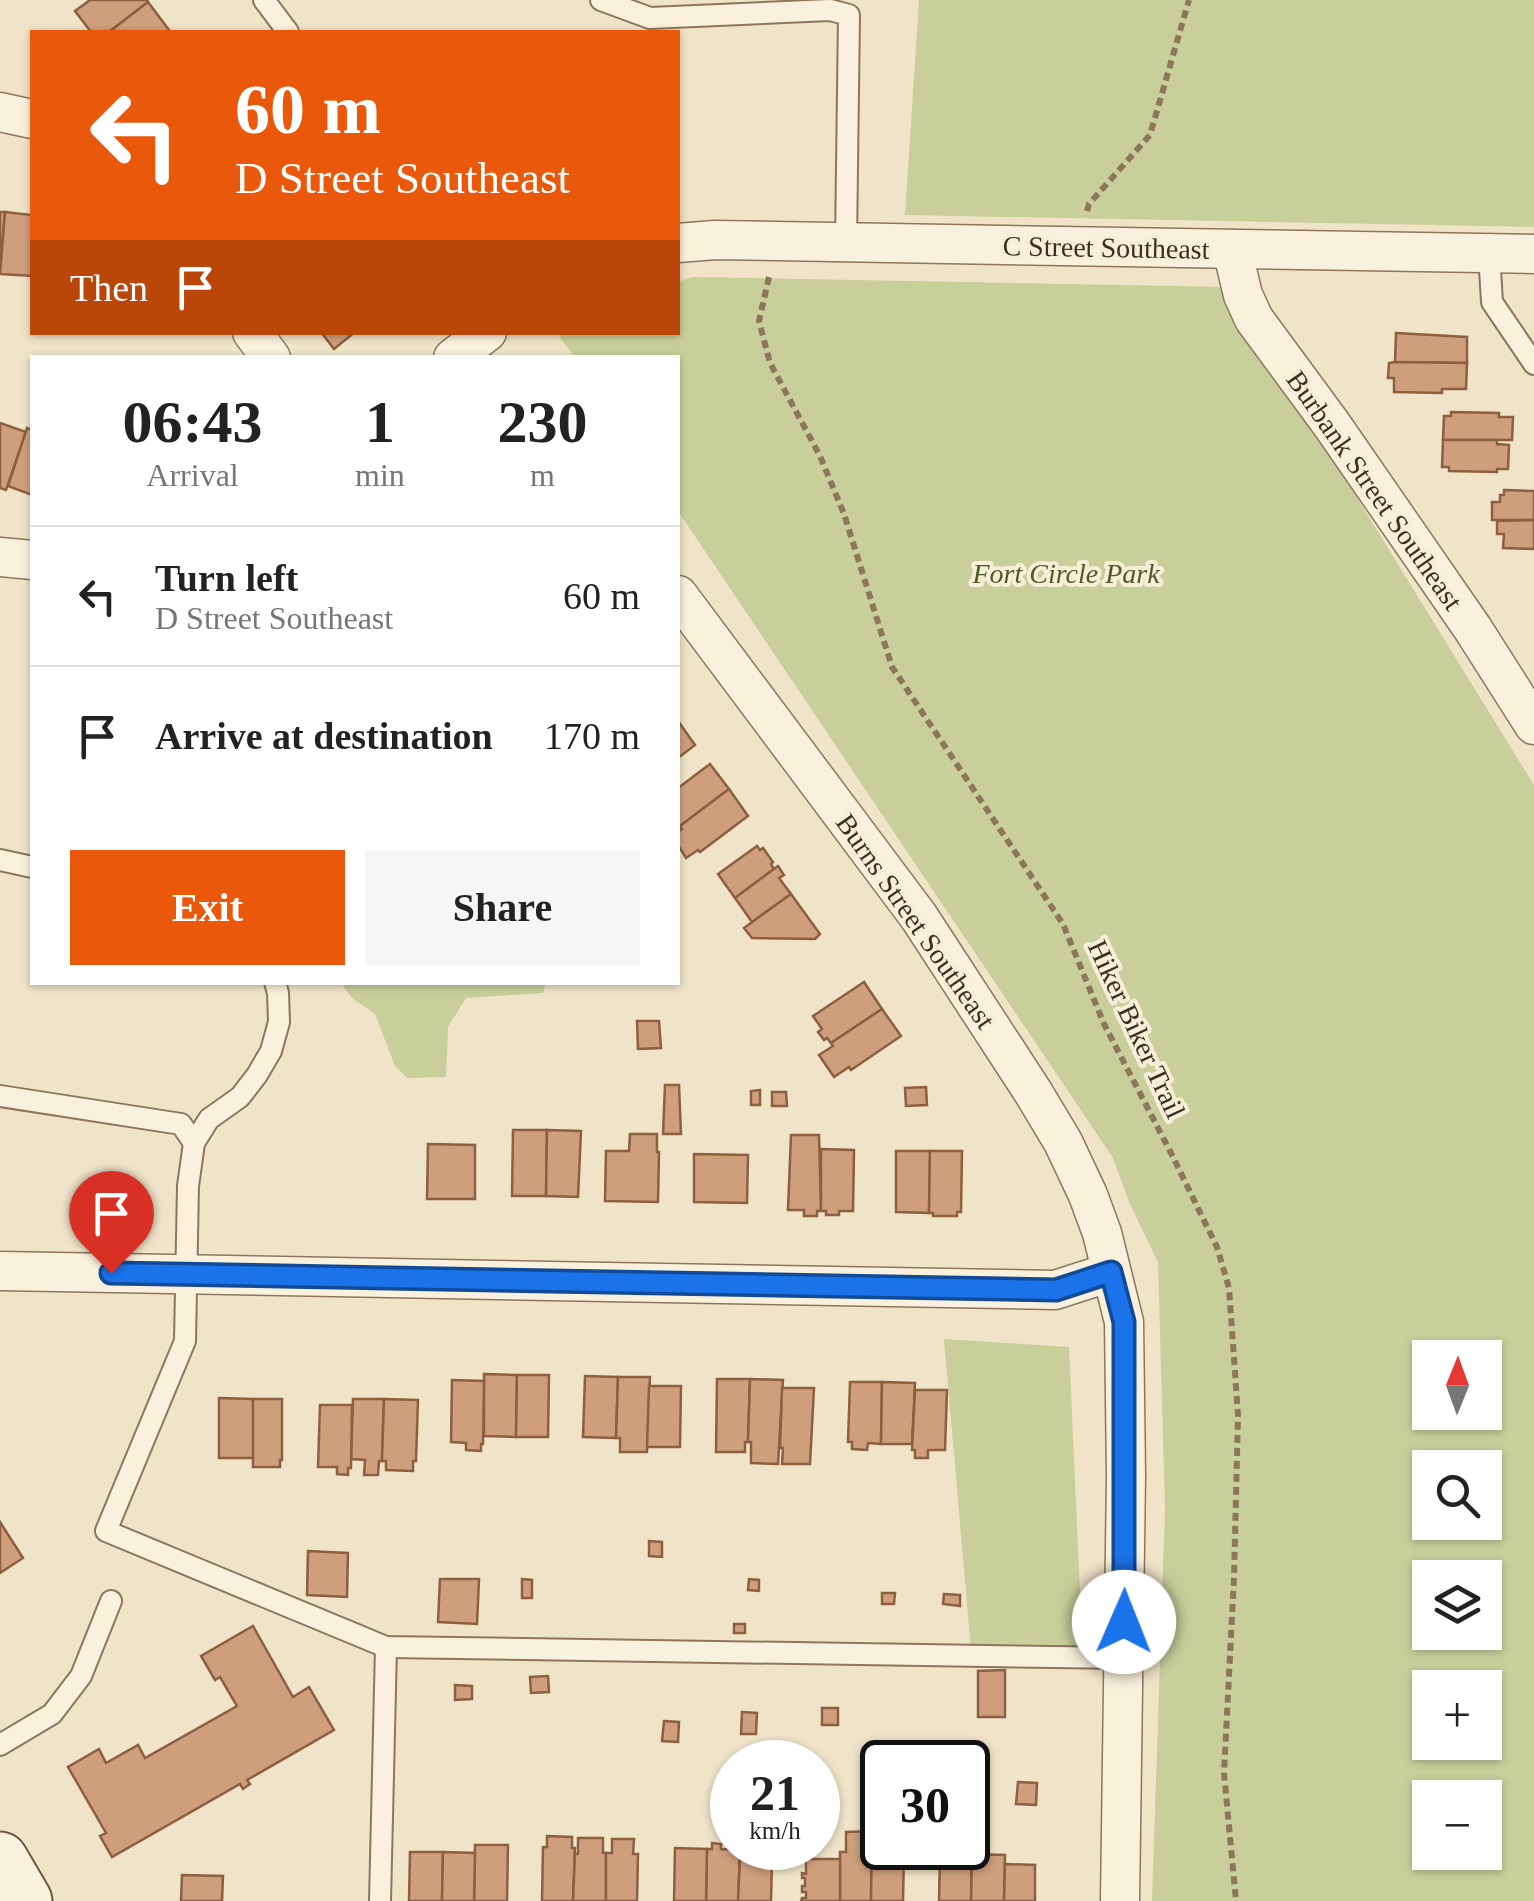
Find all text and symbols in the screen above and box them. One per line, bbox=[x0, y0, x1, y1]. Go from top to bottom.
icon: left bbox=[70, 70, 200, 200]
text: 60 m bbox=[235, 71, 381, 148]
text: D Street Southeast bbox=[235, 153, 570, 203]
street label: C Street Southeast bbox=[1002, 230, 1210, 265]
icon: arrive bbox=[168, 260, 223, 315]
text: Then bbox=[70, 267, 148, 309]
street label: Burbank Street Southeast bbox=[1280, 365, 1469, 616]
text: 06:43 bbox=[123, 389, 263, 455]
text: 1 bbox=[365, 389, 395, 455]
text: 230 bbox=[497, 389, 587, 455]
text: Arrival bbox=[146, 457, 239, 493]
text: min bbox=[355, 457, 405, 493]
text: m bbox=[530, 457, 555, 493]
text: Turn left bbox=[155, 557, 298, 599]
park label: Fort Circle Park bbox=[971, 558, 1160, 589]
icon: left bbox=[70, 569, 125, 624]
text: 60 m bbox=[563, 575, 640, 617]
text: D Street Southeast bbox=[155, 600, 393, 636]
icon: arrive bbox=[70, 709, 125, 764]
text: Arrive at destination bbox=[155, 715, 493, 757]
text: 170 m bbox=[544, 715, 640, 757]
street label: Burns Street Southeast bbox=[830, 808, 1002, 1035]
button: Exit bbox=[70, 850, 345, 965]
button: Share bbox=[365, 850, 640, 965]
street label: Hiker Biker Trail bbox=[1082, 935, 1191, 1123]
pin bbox=[69, 1171, 154, 1274]
icon: arrive bbox=[84, 1186, 139, 1241]
north arrow bbox=[1412, 1340, 1502, 1430]
map controls bbox=[1412, 1340, 1502, 1870]
button: search bbox=[1412, 1450, 1502, 1540]
button: layers bbox=[1412, 1560, 1502, 1650]
position arrow bbox=[1072, 1570, 1176, 1674]
button: + bbox=[1412, 1670, 1502, 1760]
speed limit sign: 30 bbox=[860, 1740, 990, 1870]
text: 21 bbox=[750, 1765, 800, 1821]
button: − bbox=[1412, 1780, 1502, 1870]
text: km/h bbox=[749, 1817, 801, 1844]

